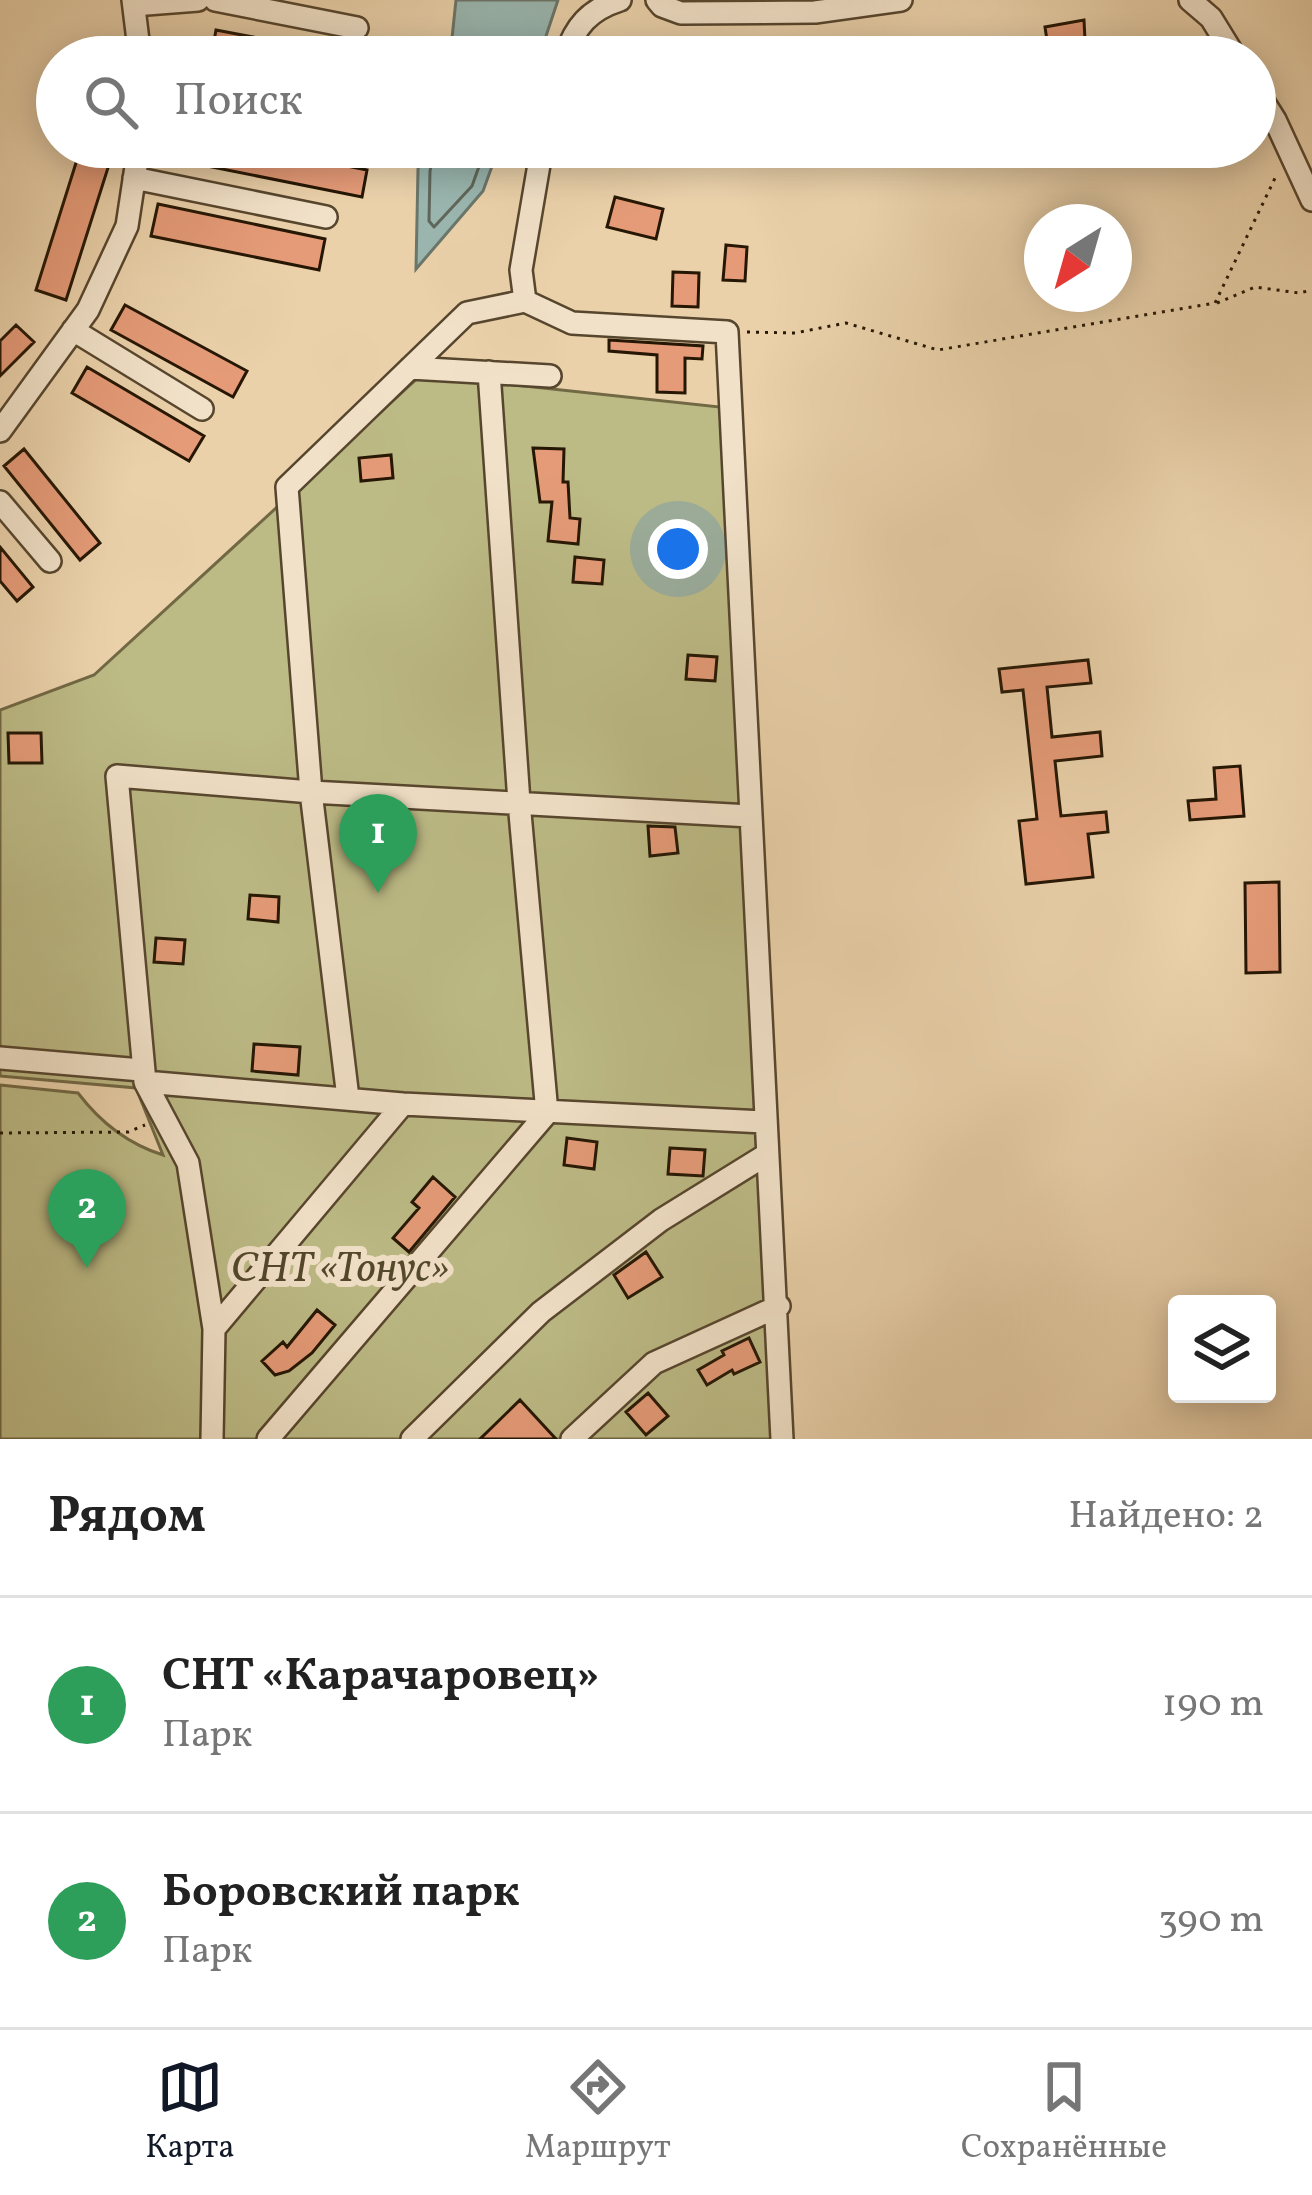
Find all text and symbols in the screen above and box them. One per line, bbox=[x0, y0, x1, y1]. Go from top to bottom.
search box bbox=[36, 36, 1276, 168]
icon: search bbox=[78, 69, 144, 135]
text: Поиск bbox=[174, 71, 303, 134]
north arrow bbox=[1024, 204, 1132, 312]
your location bbox=[648, 519, 708, 579]
pin: 1 bbox=[339, 794, 417, 893]
pin: 2 bbox=[48, 1169, 126, 1268]
park label: СНТ «Тонус» bbox=[231, 1241, 449, 1300]
map controls bbox=[1168, 1295, 1276, 1403]
button: layers bbox=[1168, 1295, 1276, 1403]
text: Рядом bbox=[48, 1482, 206, 1553]
text: Найдено: 2 bbox=[1068, 1490, 1264, 1544]
text: СНТ «Карачаровец» bbox=[162, 1646, 600, 1709]
text: 1 bbox=[79, 1678, 95, 1732]
text: 190 m bbox=[1162, 1678, 1264, 1732]
text: Парк bbox=[162, 1709, 252, 1763]
text: Боровский парк bbox=[162, 1862, 520, 1925]
text: 2 bbox=[77, 1894, 97, 1948]
text: 390 m bbox=[1158, 1894, 1264, 1948]
text: Парк bbox=[162, 1925, 252, 1979]
tab: Карта bbox=[145, 2054, 235, 2172]
tab: Маршрут bbox=[525, 2054, 671, 2172]
tab: Сохранённые bbox=[961, 2054, 1167, 2172]

